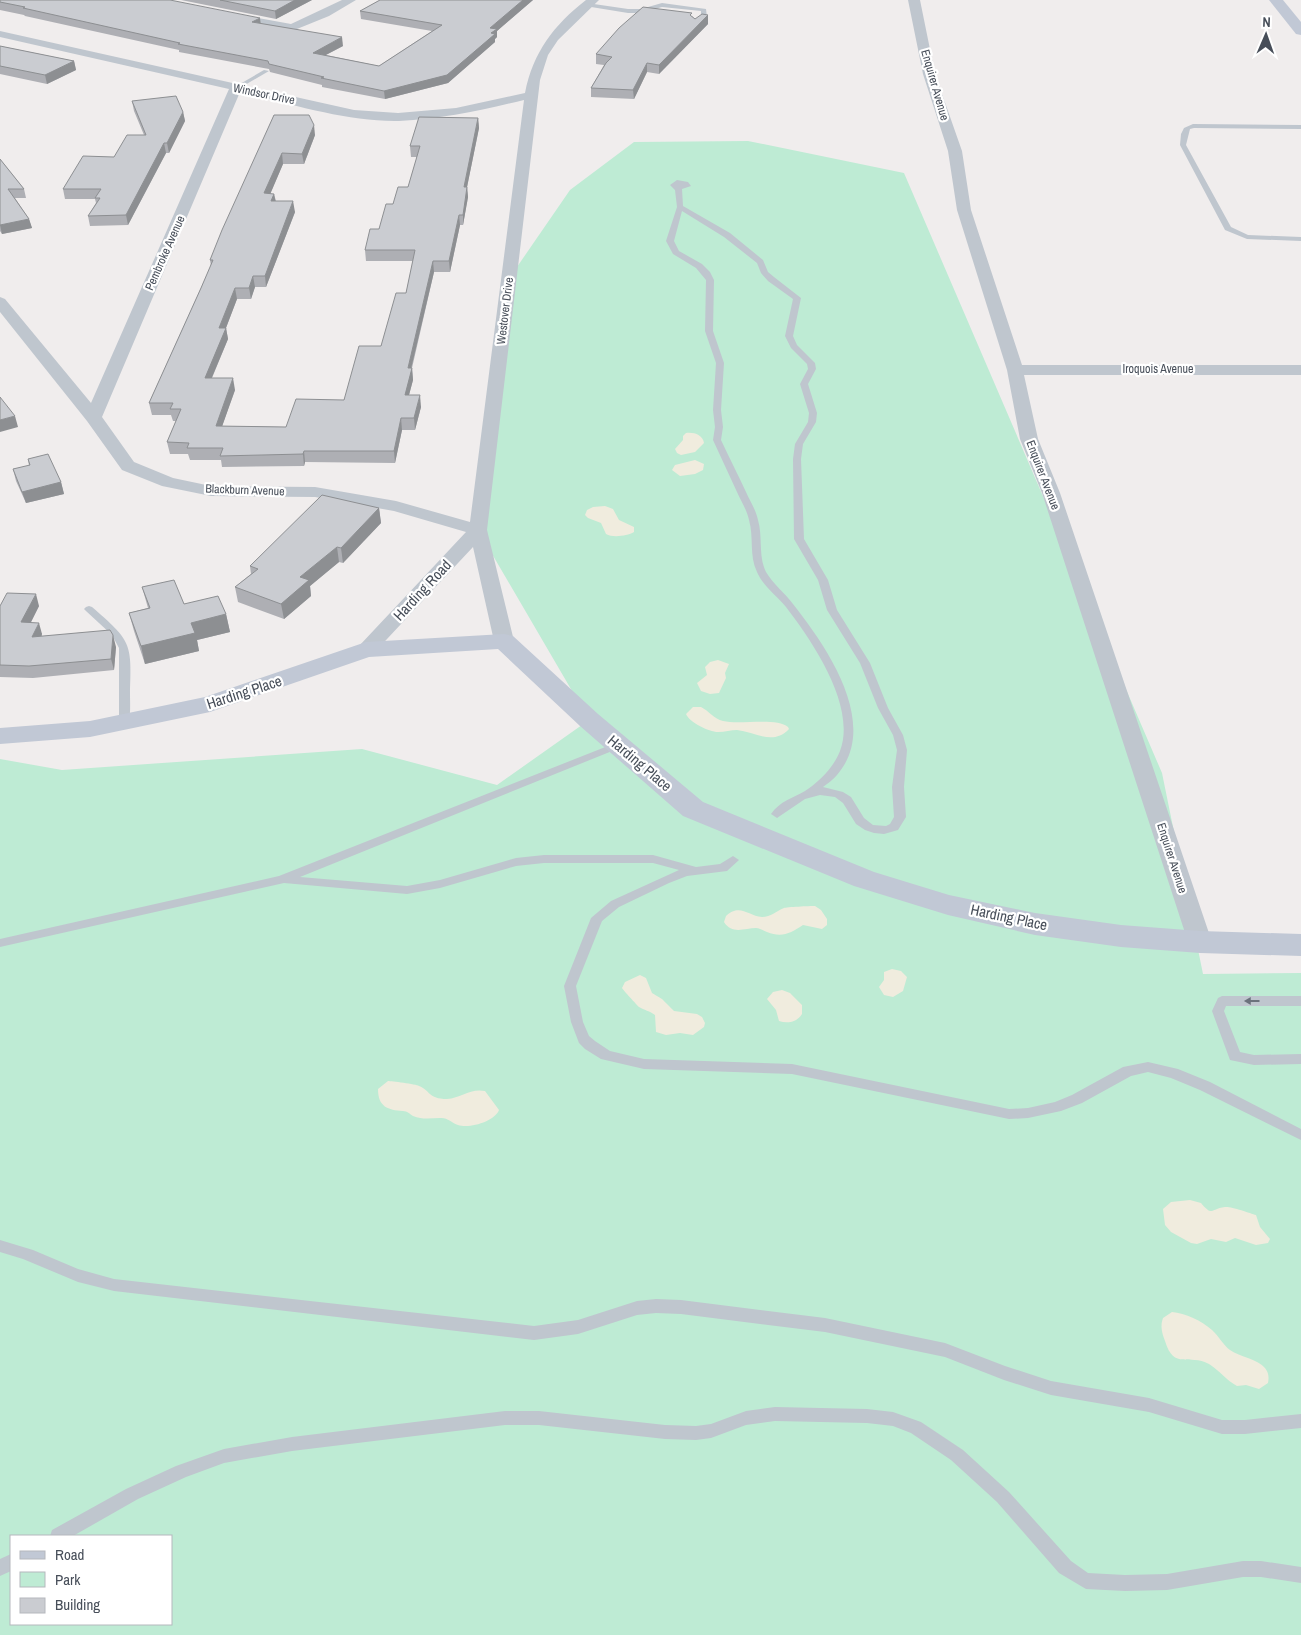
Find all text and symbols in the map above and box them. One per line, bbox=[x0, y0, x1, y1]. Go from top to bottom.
north arrow bbox=[1241, 10, 1291, 60]
text: N bbox=[1262, 13, 1271, 31]
street label: Enquirer Avenue bbox=[917, 48, 953, 122]
street label: Windsor Drive bbox=[232, 80, 296, 108]
street label: Pembroke Avenue bbox=[141, 213, 189, 293]
street label: Westover Drive bbox=[493, 276, 517, 346]
street label: Iroquois Avenue bbox=[1123, 361, 1193, 377]
street label: Enquirer Avenue bbox=[1022, 438, 1064, 512]
street label: Blackburn Avenue bbox=[205, 481, 285, 499]
street label: Harding Road bbox=[388, 555, 456, 625]
street label: Harding Place bbox=[204, 670, 284, 714]
street label: Harding Place bbox=[603, 730, 677, 796]
street label: Enquirer Avenue bbox=[1153, 821, 1191, 895]
street label: Harding Place bbox=[969, 899, 1049, 935]
one-way arrow bbox=[1244, 997, 1260, 1005]
legend bbox=[10, 1535, 172, 1625]
text: Road bbox=[55, 1544, 84, 1565]
text: Park bbox=[55, 1569, 81, 1590]
text: Building bbox=[55, 1594, 100, 1615]

